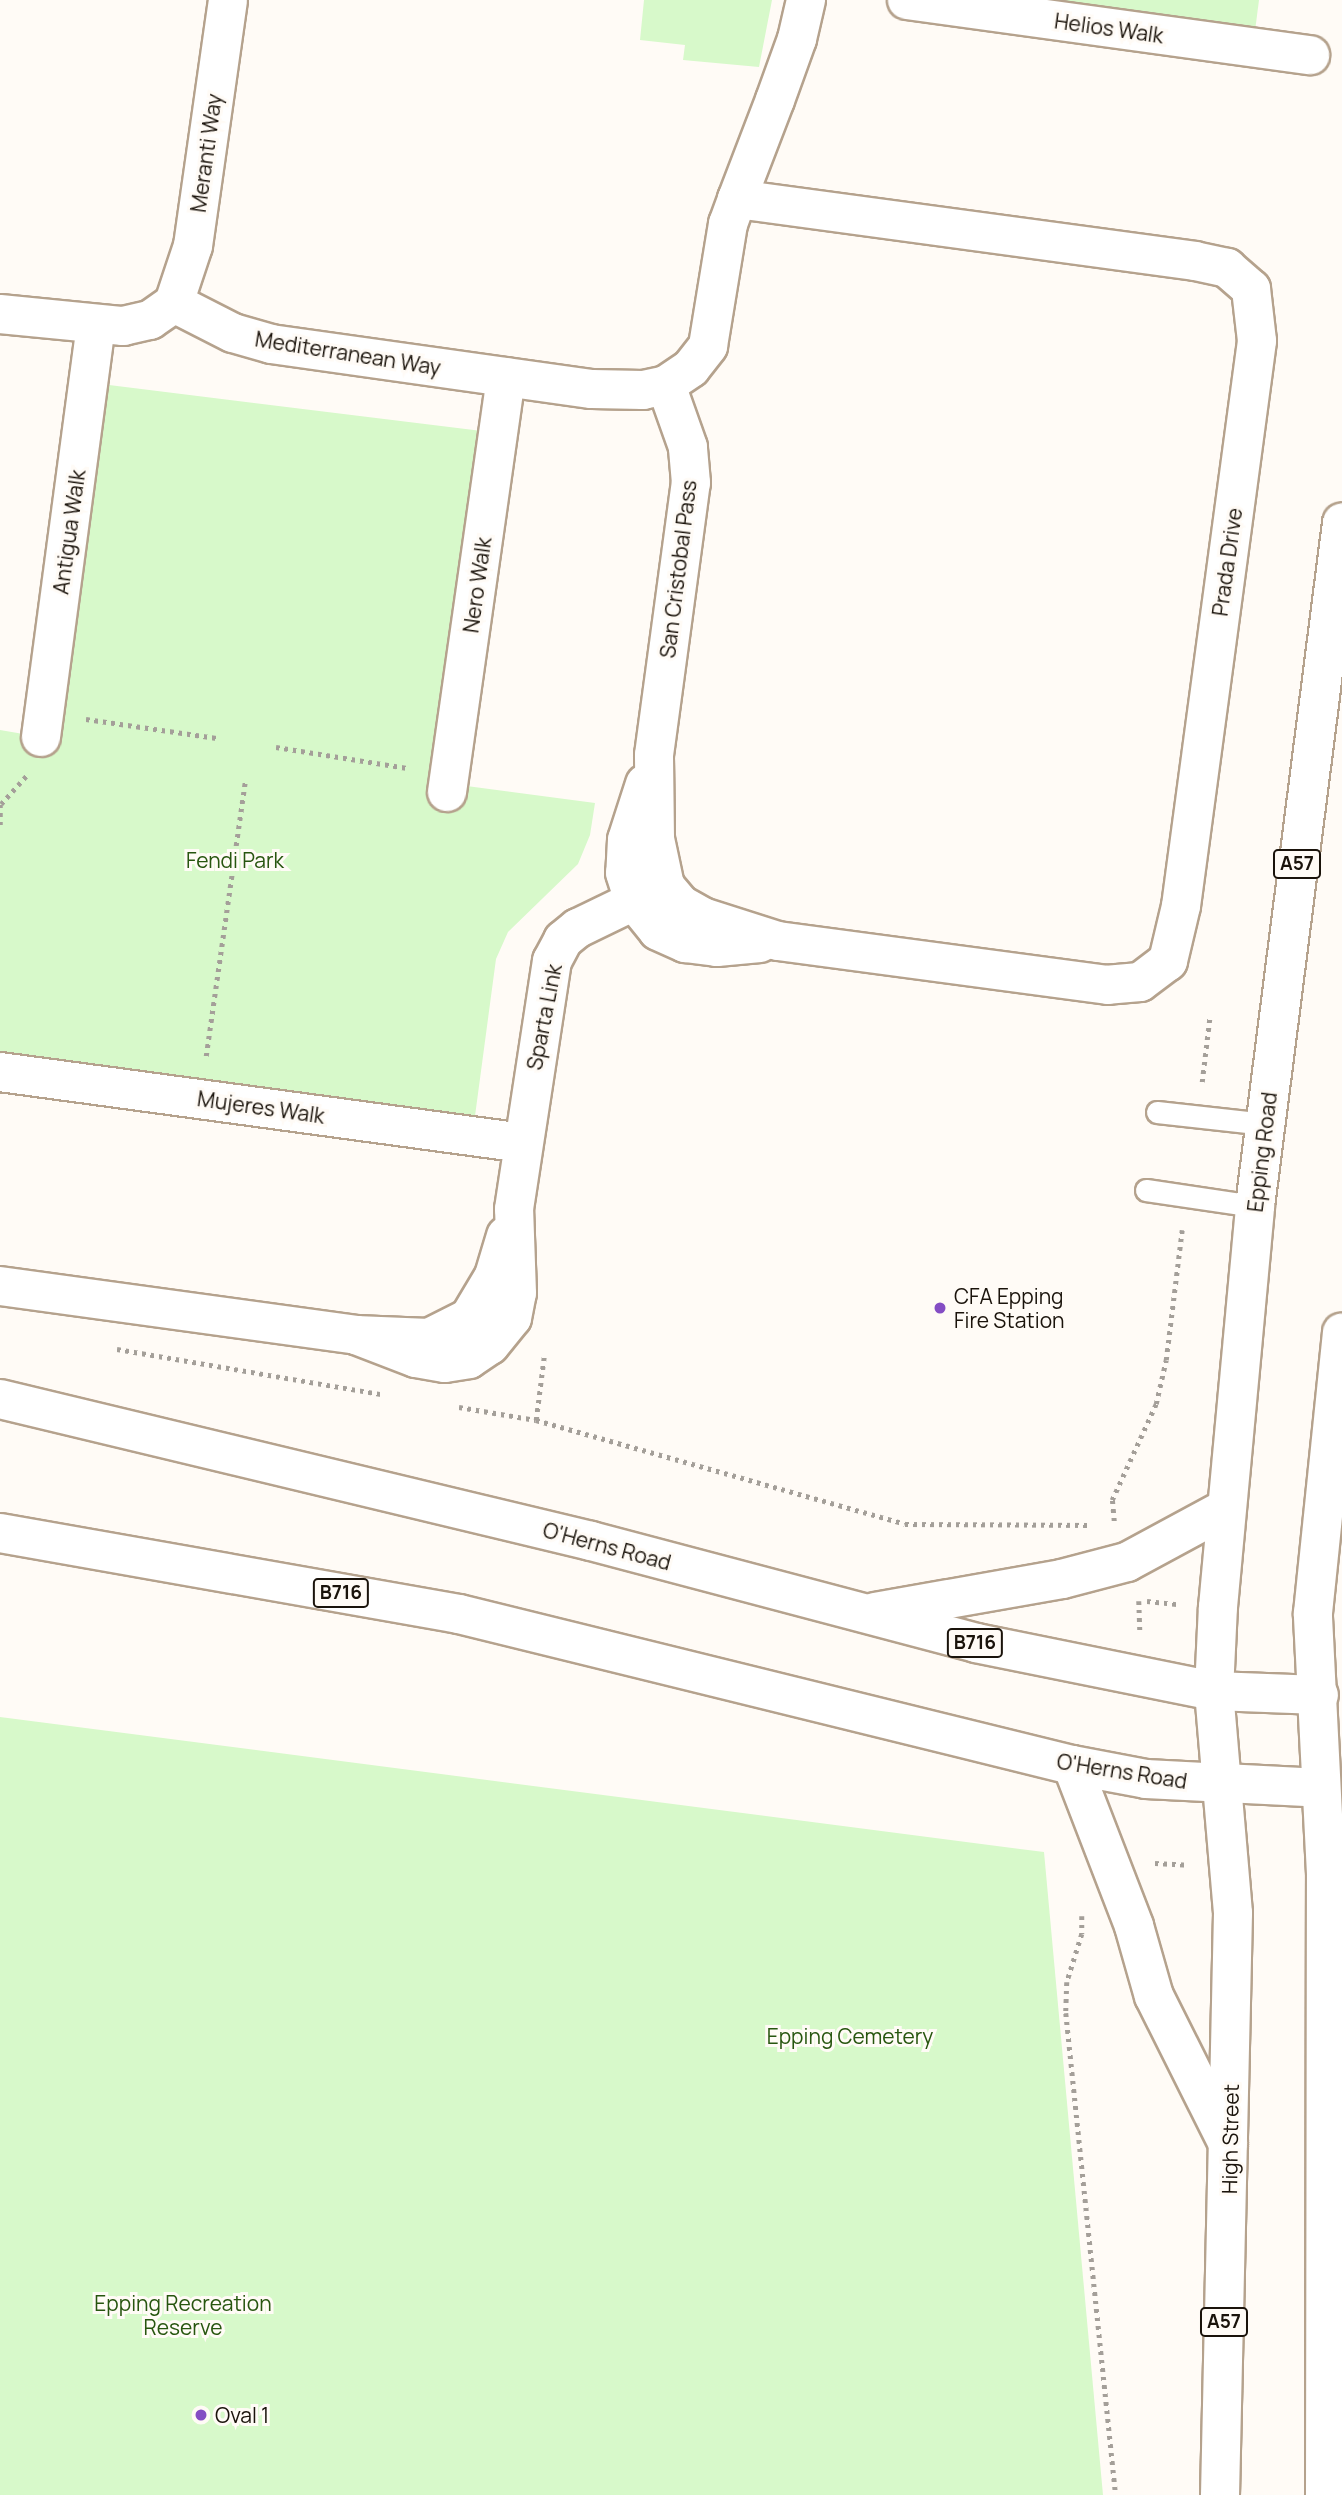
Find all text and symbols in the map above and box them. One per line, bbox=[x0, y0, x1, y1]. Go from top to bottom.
street label: Helios Walk bbox=[1053, 8, 1165, 48]
street label: Meranti Way bbox=[185, 92, 227, 214]
street label: Mediterranean Way bbox=[253, 326, 443, 380]
street label: Antigua Walk bbox=[48, 468, 90, 596]
street label: San Cristobal Pass bbox=[655, 478, 701, 660]
street label: Prada Drive bbox=[1207, 506, 1247, 618]
street label: Nero Walk bbox=[458, 536, 496, 634]
park label: Fendi Park bbox=[186, 847, 284, 873]
road number: A57 bbox=[1272, 848, 1322, 880]
street label: Sparta Link bbox=[521, 962, 567, 1072]
street label: Mujeres Walk bbox=[196, 1086, 326, 1128]
street label: Epping Road bbox=[1242, 1091, 1282, 1213]
place label: CFA Epping Fire Station bbox=[954, 1283, 1065, 1333]
marker: CFA Epping Fire Station bbox=[932, 1300, 948, 1316]
street label: O'Herns Road bbox=[540, 1517, 674, 1575]
road number: B716 bbox=[311, 1578, 371, 1609]
road number: B716 bbox=[945, 1628, 1005, 1658]
street label: O'Herns Road bbox=[1055, 1748, 1189, 1794]
park label: Epping Cemetery bbox=[767, 2023, 933, 2049]
street label: High Street bbox=[1216, 2084, 1244, 2194]
park label: Epping Recreation Reserve bbox=[94, 2290, 272, 2340]
road number: A57 bbox=[1200, 2306, 1248, 2338]
place label: Oval 1 bbox=[215, 2402, 269, 2428]
marker: Oval 1 bbox=[193, 2407, 209, 2423]

